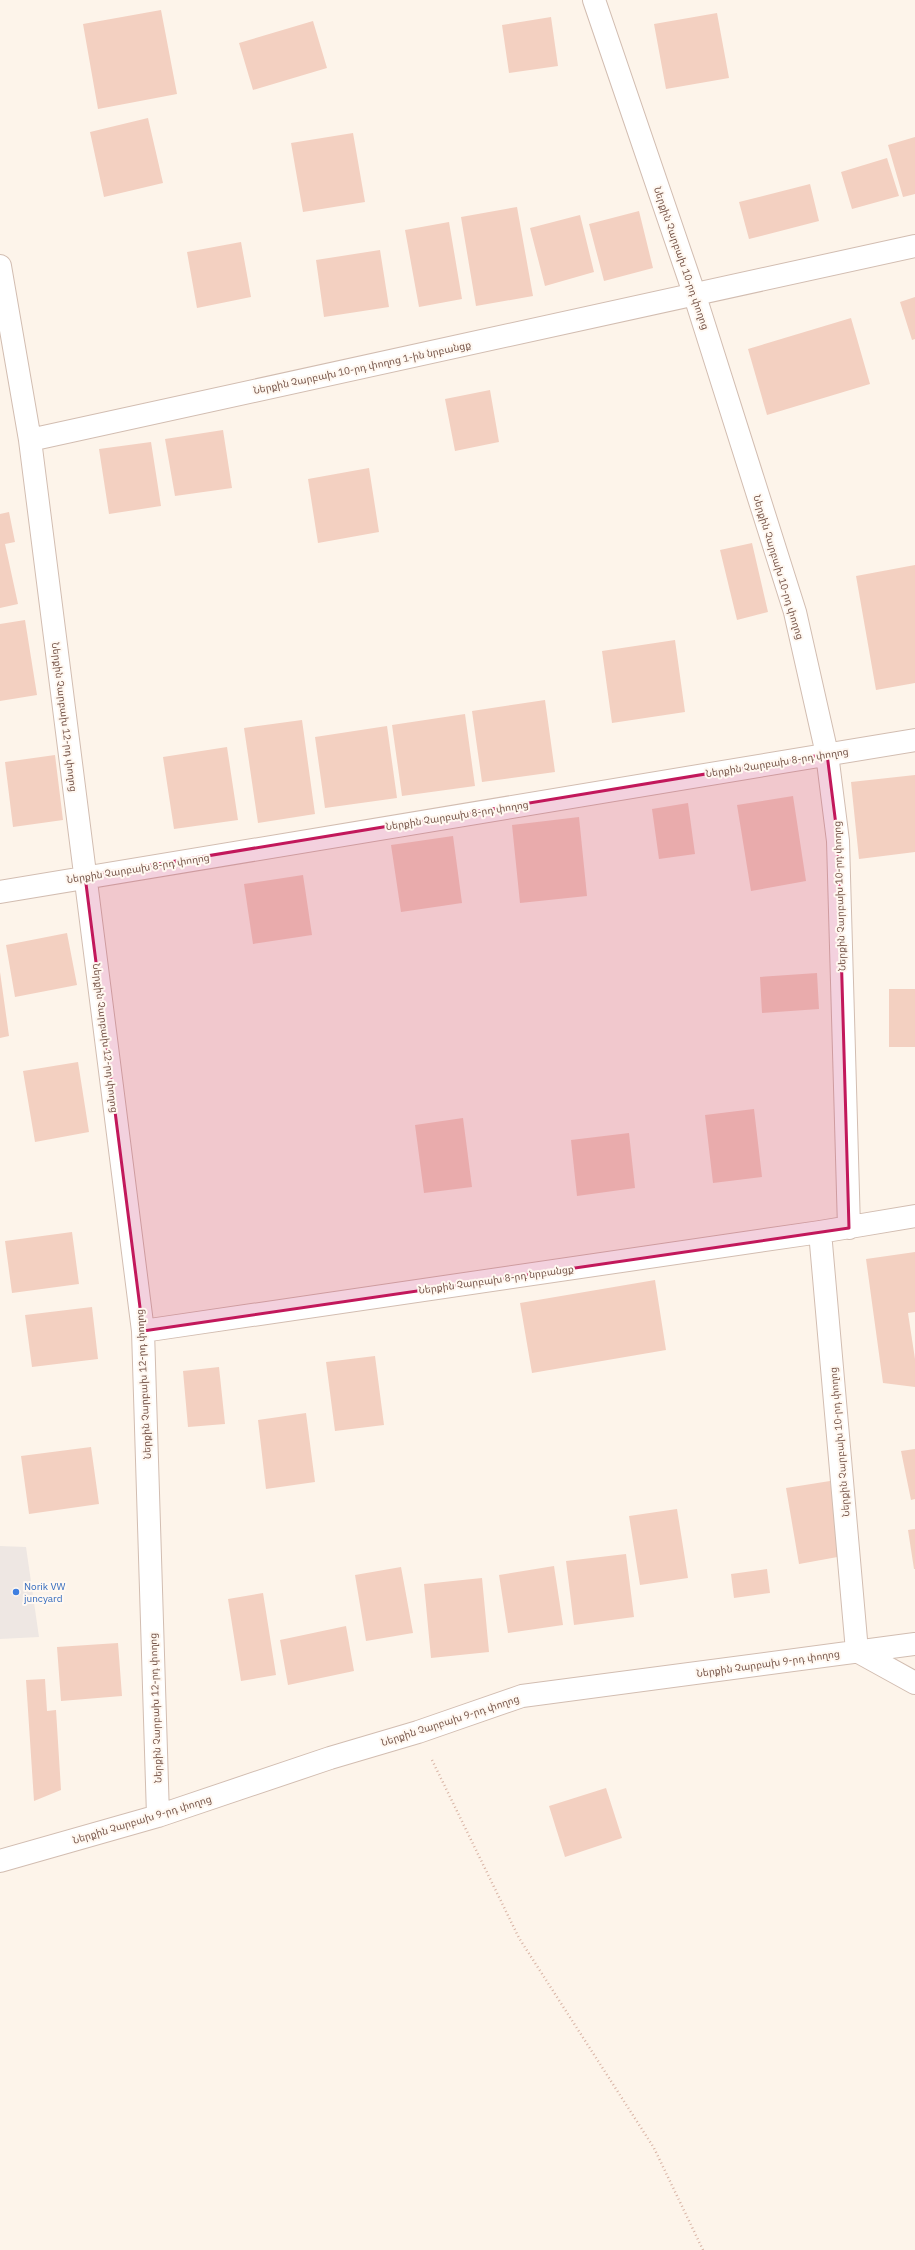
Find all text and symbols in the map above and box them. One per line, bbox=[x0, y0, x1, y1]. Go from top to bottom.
street label: Ներքին Չարբախ 10-րդ փողոց bbox=[651, 185, 712, 331]
street label: Ներքին Չարբախ 10-րդ փողոց 1-ին նրբանցք bbox=[252, 338, 472, 397]
street label: Ներքին Չարբախ 10-րդ փողոց bbox=[750, 493, 807, 641]
street label: Ներքին Չարբախ 12-րդ փողոց bbox=[49, 642, 80, 793]
street label: Ներքին Չարբախ 8-րդ փողոց bbox=[705, 745, 849, 780]
street label: Ներքին Չարբախ 8-րդ փողոց bbox=[385, 798, 529, 833]
street label: Ներքին Չարբախ 10-րդ փողոց bbox=[830, 821, 849, 971]
street label: Ներքին Չարբախ 8-րդ փողոց bbox=[66, 851, 210, 886]
street label: Ներքին Չարբախ 12-րդ փողոց bbox=[90, 963, 121, 1114]
street label: Ներքին Չարբախ 8-րդ նրբանցք bbox=[418, 1262, 575, 1297]
street label: Ներքին Չարբախ 12-րդ փողոց bbox=[133, 1309, 154, 1459]
street label: Ներքին Չարբախ 10-րդ փողոց bbox=[826, 1366, 853, 1517]
place label: Norik VW juncyard bbox=[24, 1580, 66, 1605]
marker: Norik VW juncyard bbox=[11, 1587, 21, 1597]
street label: Ներքին Չարբախ 12-րդ փողոց bbox=[146, 1633, 165, 1783]
street label: Ներքին Չարբախ 9-րդ փողոց bbox=[696, 1647, 841, 1680]
street label: Ներքին Չարբախ 9-րդ փողոց bbox=[379, 1692, 521, 1749]
street label: Ներքին Չարբախ 9-րդ փողոց bbox=[71, 1792, 213, 1847]

